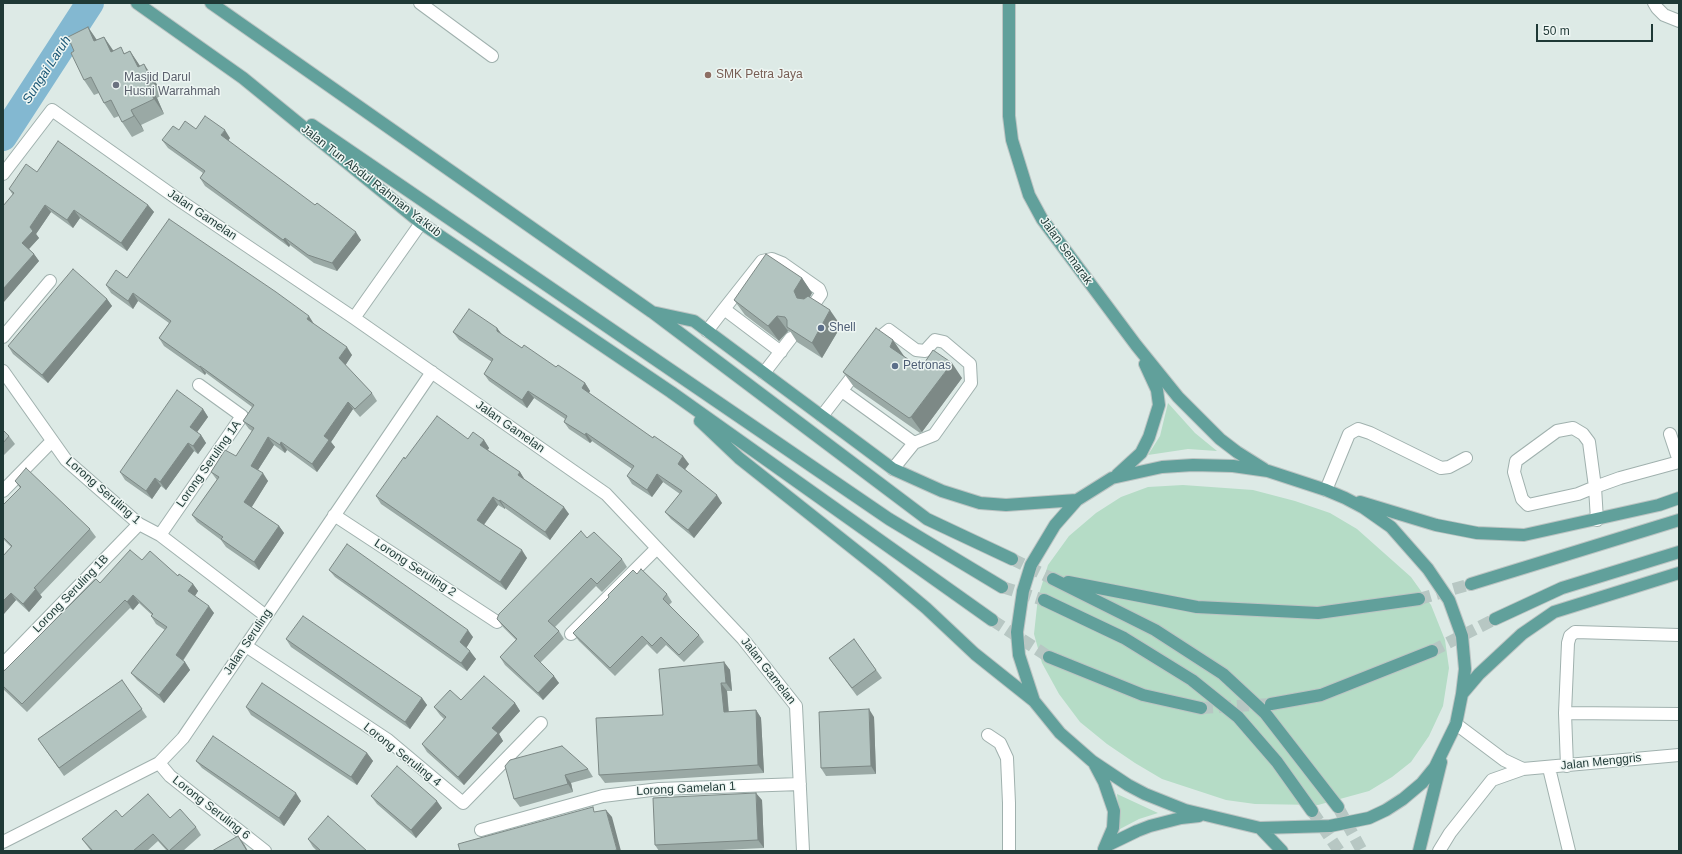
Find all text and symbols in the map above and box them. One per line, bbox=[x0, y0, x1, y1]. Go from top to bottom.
scale bar bbox=[1538, 16, 1655, 42]
text: 50 m bbox=[1543, 24, 1570, 38]
water label: Sungai Laruh bbox=[19, 33, 75, 107]
place label: SMK Petra Jaya bbox=[716, 68, 803, 82]
marker: SMK Petra Jaya bbox=[703, 70, 713, 80]
place label: Masjid Darul Husni Warrahmah bbox=[124, 71, 220, 99]
marker: Masjid Darul Husni Warrahmah bbox=[111, 80, 121, 90]
street label: Jalan Tun Abdul Rahman Ya'kub bbox=[298, 122, 444, 240]
street label: Jalan Gamelan bbox=[165, 186, 239, 244]
street label: Jalan Semarak bbox=[1037, 214, 1095, 288]
place label: Shell bbox=[829, 321, 856, 335]
marker: Shell bbox=[816, 323, 826, 333]
place label: Petronas bbox=[903, 359, 951, 373]
marker: Petronas bbox=[890, 361, 900, 371]
street label: Jalan Gamelan bbox=[473, 398, 547, 456]
street label: Lorong Seruling 1A bbox=[174, 418, 244, 510]
street label: Lorong Seruling 1 bbox=[63, 454, 143, 528]
street label: Lorong Seruling 2 bbox=[371, 536, 459, 600]
street label: Lorong Seruling 1B bbox=[30, 552, 112, 636]
street label: Jalan Seruling bbox=[221, 606, 275, 678]
street label: Jalan Gamelan bbox=[737, 635, 799, 707]
street label: Lorong Seruling 4 bbox=[360, 720, 444, 790]
street label: Jalan Menggris bbox=[1560, 751, 1642, 773]
street label: Lorong Seruling 6 bbox=[169, 773, 253, 843]
street label: Lorong Gamelan 1 bbox=[636, 779, 736, 799]

